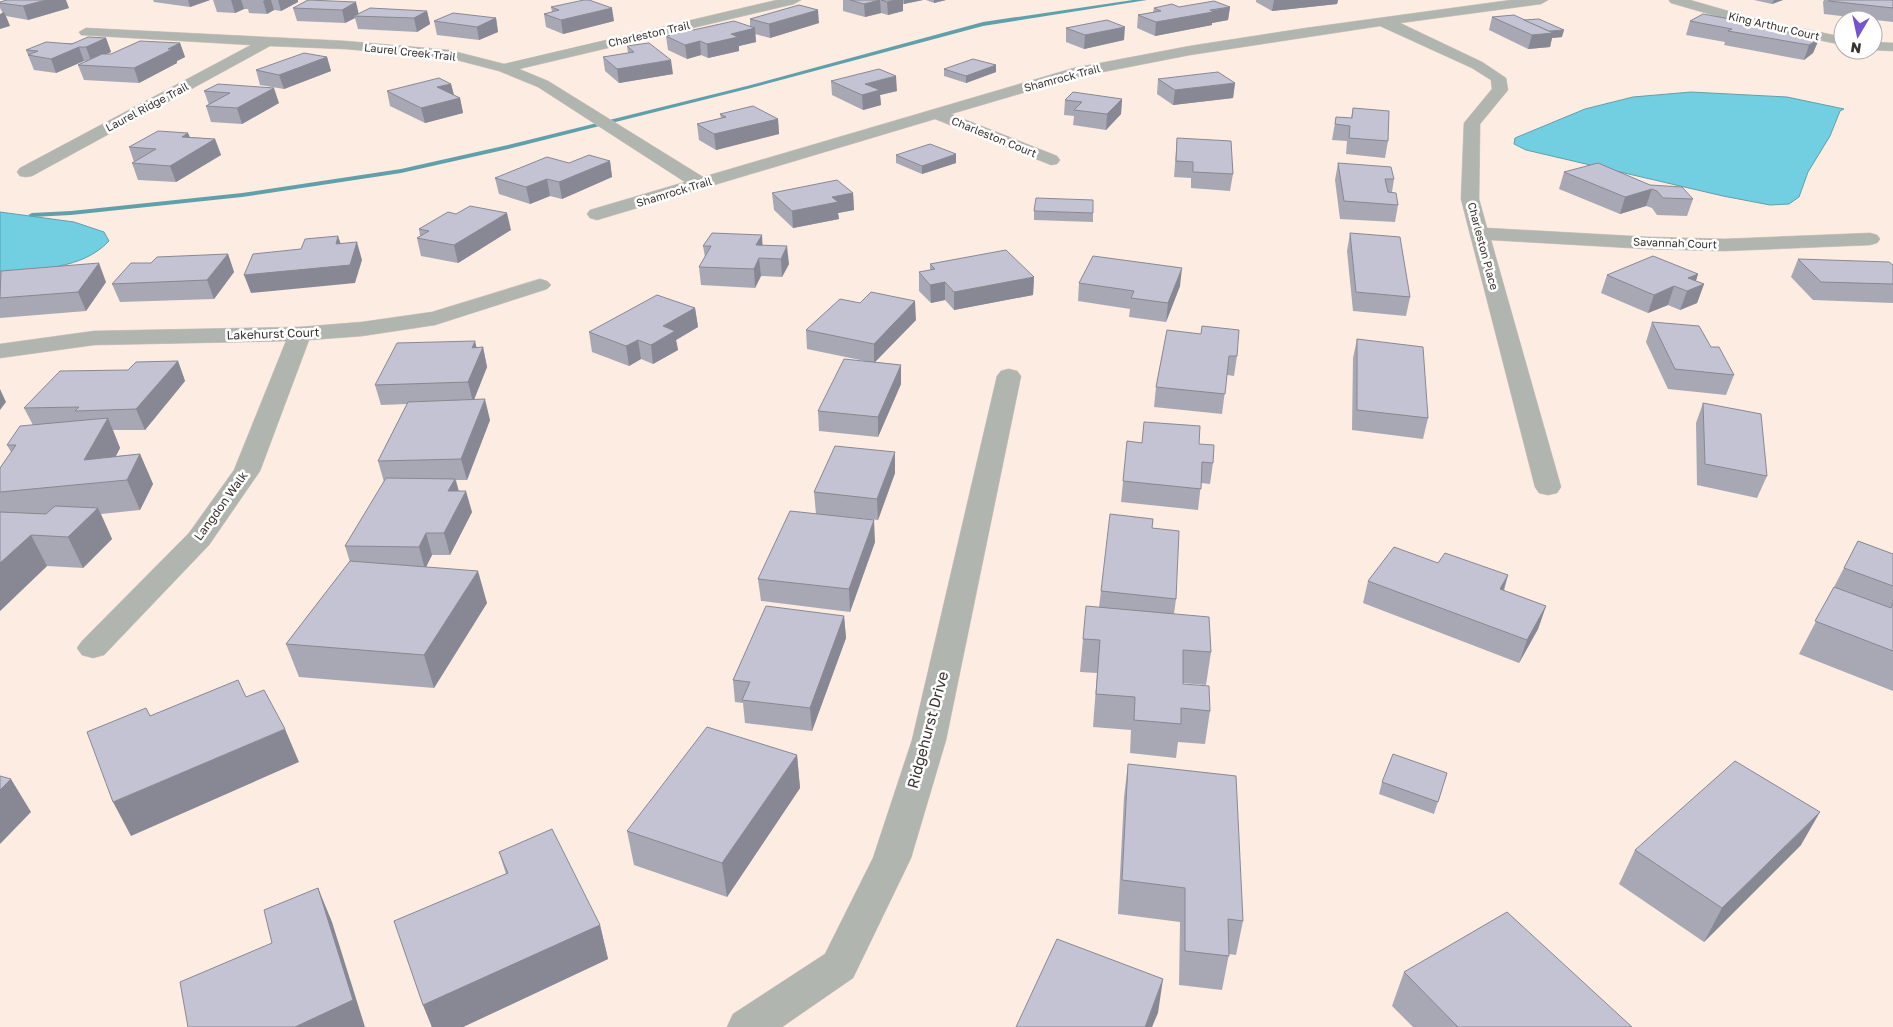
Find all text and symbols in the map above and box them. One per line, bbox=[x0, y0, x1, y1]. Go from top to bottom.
street label: King Arthur Court bbox=[1727, 9, 1821, 42]
north arrow bbox=[1833, 10, 1883, 60]
street label: Charleston Trail bbox=[607, 18, 692, 49]
text: N bbox=[1849, 39, 1862, 58]
street label: Laurel Creek Trail bbox=[364, 40, 457, 63]
street label: Shamrock Trail bbox=[1022, 61, 1102, 94]
street label: Laurel Ridge Trail bbox=[103, 79, 191, 134]
street label: Charleston Court bbox=[950, 114, 1039, 160]
street label: Shamrock Trail bbox=[635, 174, 714, 209]
street label: Charleston Place bbox=[1466, 201, 1501, 291]
street label: Savannah Court bbox=[1633, 235, 1717, 250]
street label: Lakehurst Court bbox=[226, 324, 320, 343]
street label: Langdon Walk bbox=[190, 468, 251, 543]
street label: Ridgehurst Drive bbox=[903, 669, 951, 790]

